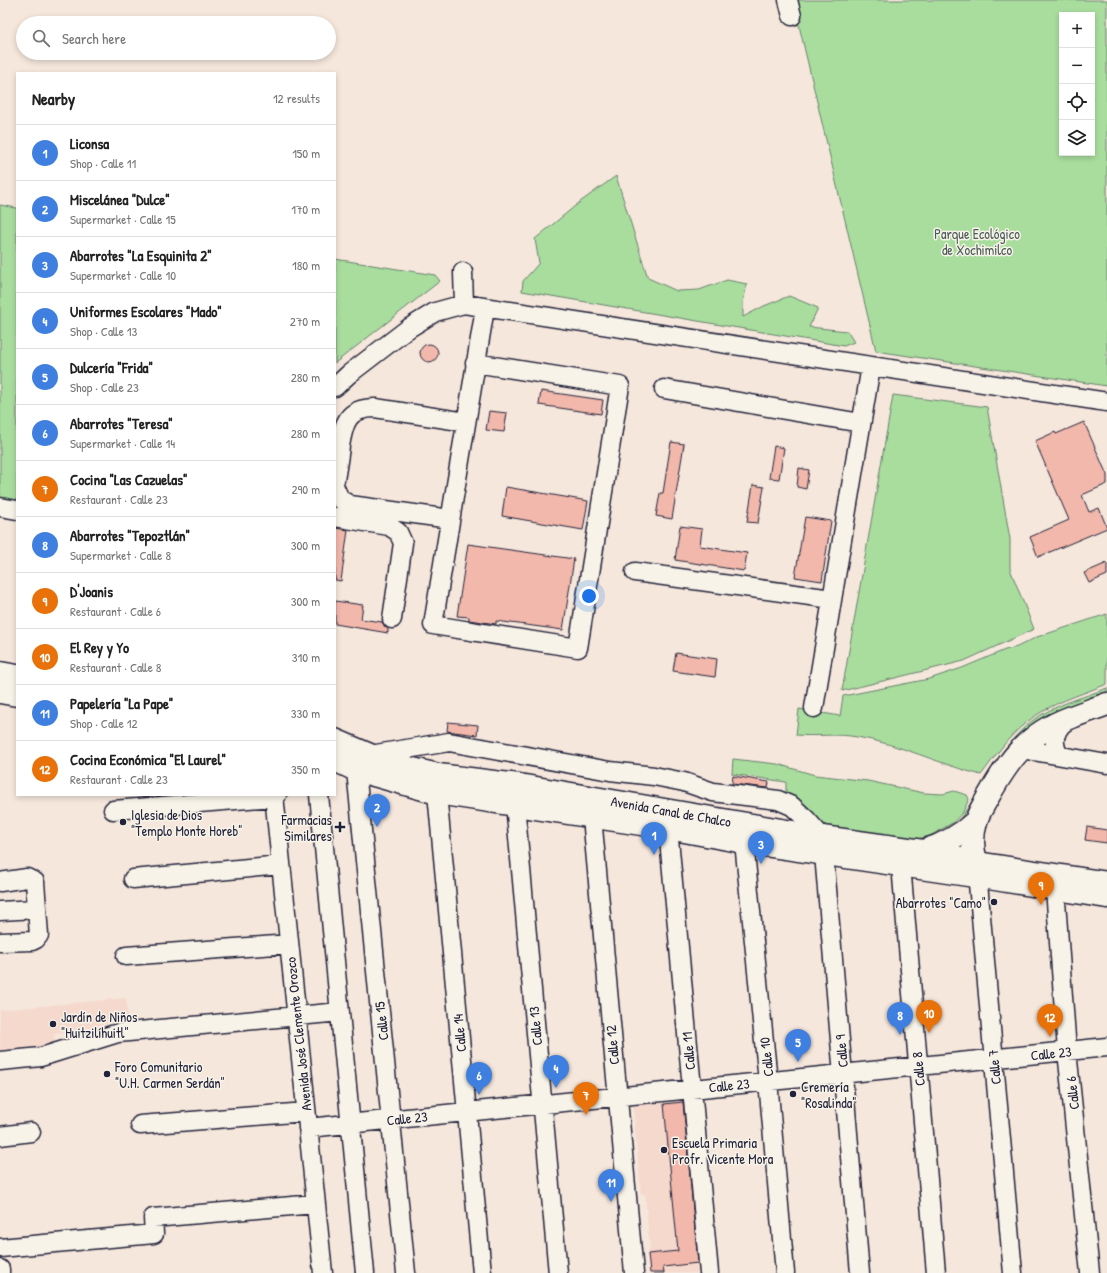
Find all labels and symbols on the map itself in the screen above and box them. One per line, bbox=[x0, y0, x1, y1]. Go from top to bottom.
park label: Parque Ecológico de Xochimilco bbox=[934, 224, 1020, 259]
your location bbox=[579, 586, 599, 606]
street label: Avenida Canal de Chalco bbox=[609, 791, 733, 831]
pin: 2 bbox=[364, 794, 390, 827]
place label: Iglesia de Dios "Templo Monte Horeb" bbox=[131, 805, 243, 841]
place label: Farmacias Similares bbox=[280, 810, 332, 845]
marker: Iglesia de Dios "Templo Monte Horeb" bbox=[118, 817, 128, 827]
marker: Farmacias Similares bbox=[335, 822, 345, 832]
pin: 1 bbox=[641, 822, 667, 855]
pin: 3 bbox=[748, 831, 774, 864]
pin: 9 bbox=[1028, 872, 1054, 905]
place label: Abarrotes "Camo" bbox=[896, 893, 986, 912]
marker: Abarrotes "Camo" bbox=[989, 897, 999, 907]
street label: Avenida José Clemente Orozco bbox=[280, 956, 316, 1112]
pin: 10 bbox=[916, 1000, 942, 1033]
street label: Calle 15 bbox=[370, 1001, 392, 1041]
pin: 8 bbox=[887, 1002, 913, 1035]
pin: 12 bbox=[1037, 1004, 1063, 1037]
street label: Calle 13 bbox=[524, 1006, 546, 1046]
place label: Jardín de Niños "Huitzilíhuitl" bbox=[61, 1007, 137, 1042]
street label: Calle 14 bbox=[448, 1013, 470, 1053]
marker: Jardín de Niños "Huitzilíhuitl" bbox=[48, 1019, 58, 1029]
street label: Calle 12 bbox=[601, 1024, 623, 1066]
pin: 5 bbox=[785, 1029, 811, 1062]
street label: Calle 11 bbox=[677, 1031, 699, 1071]
street label: Calle 9 bbox=[830, 1034, 852, 1068]
street label: Calle 10 bbox=[754, 1036, 778, 1078]
street label: Calle 23 bbox=[1030, 1041, 1072, 1065]
street label: Calle 7 bbox=[983, 1049, 1005, 1085]
street label: Calle 8 bbox=[907, 1051, 929, 1087]
pin: 4 bbox=[543, 1055, 569, 1088]
place label: Foro Comunitario "U.H. Carmen Serdán" bbox=[114, 1057, 225, 1092]
pin: 6 bbox=[466, 1062, 492, 1095]
marker: Foro Comunitario "U.H. Carmen Serdán" bbox=[102, 1069, 112, 1079]
street label: Calle 23 bbox=[708, 1073, 750, 1097]
street label: Calle 6 bbox=[1061, 1075, 1083, 1111]
place label: Cremería "Rosalinda" bbox=[801, 1077, 857, 1112]
pin: 7 bbox=[573, 1082, 599, 1115]
marker: Cremería "Rosalinda" bbox=[788, 1089, 798, 1099]
street label: Calle 23 bbox=[386, 1106, 428, 1130]
place label: Escuela Primaria Profr. Vicente Mora bbox=[672, 1133, 774, 1168]
marker: Escuela Primaria Profr. Vicente Mora bbox=[659, 1145, 669, 1155]
pin: 11 bbox=[598, 1169, 624, 1202]

